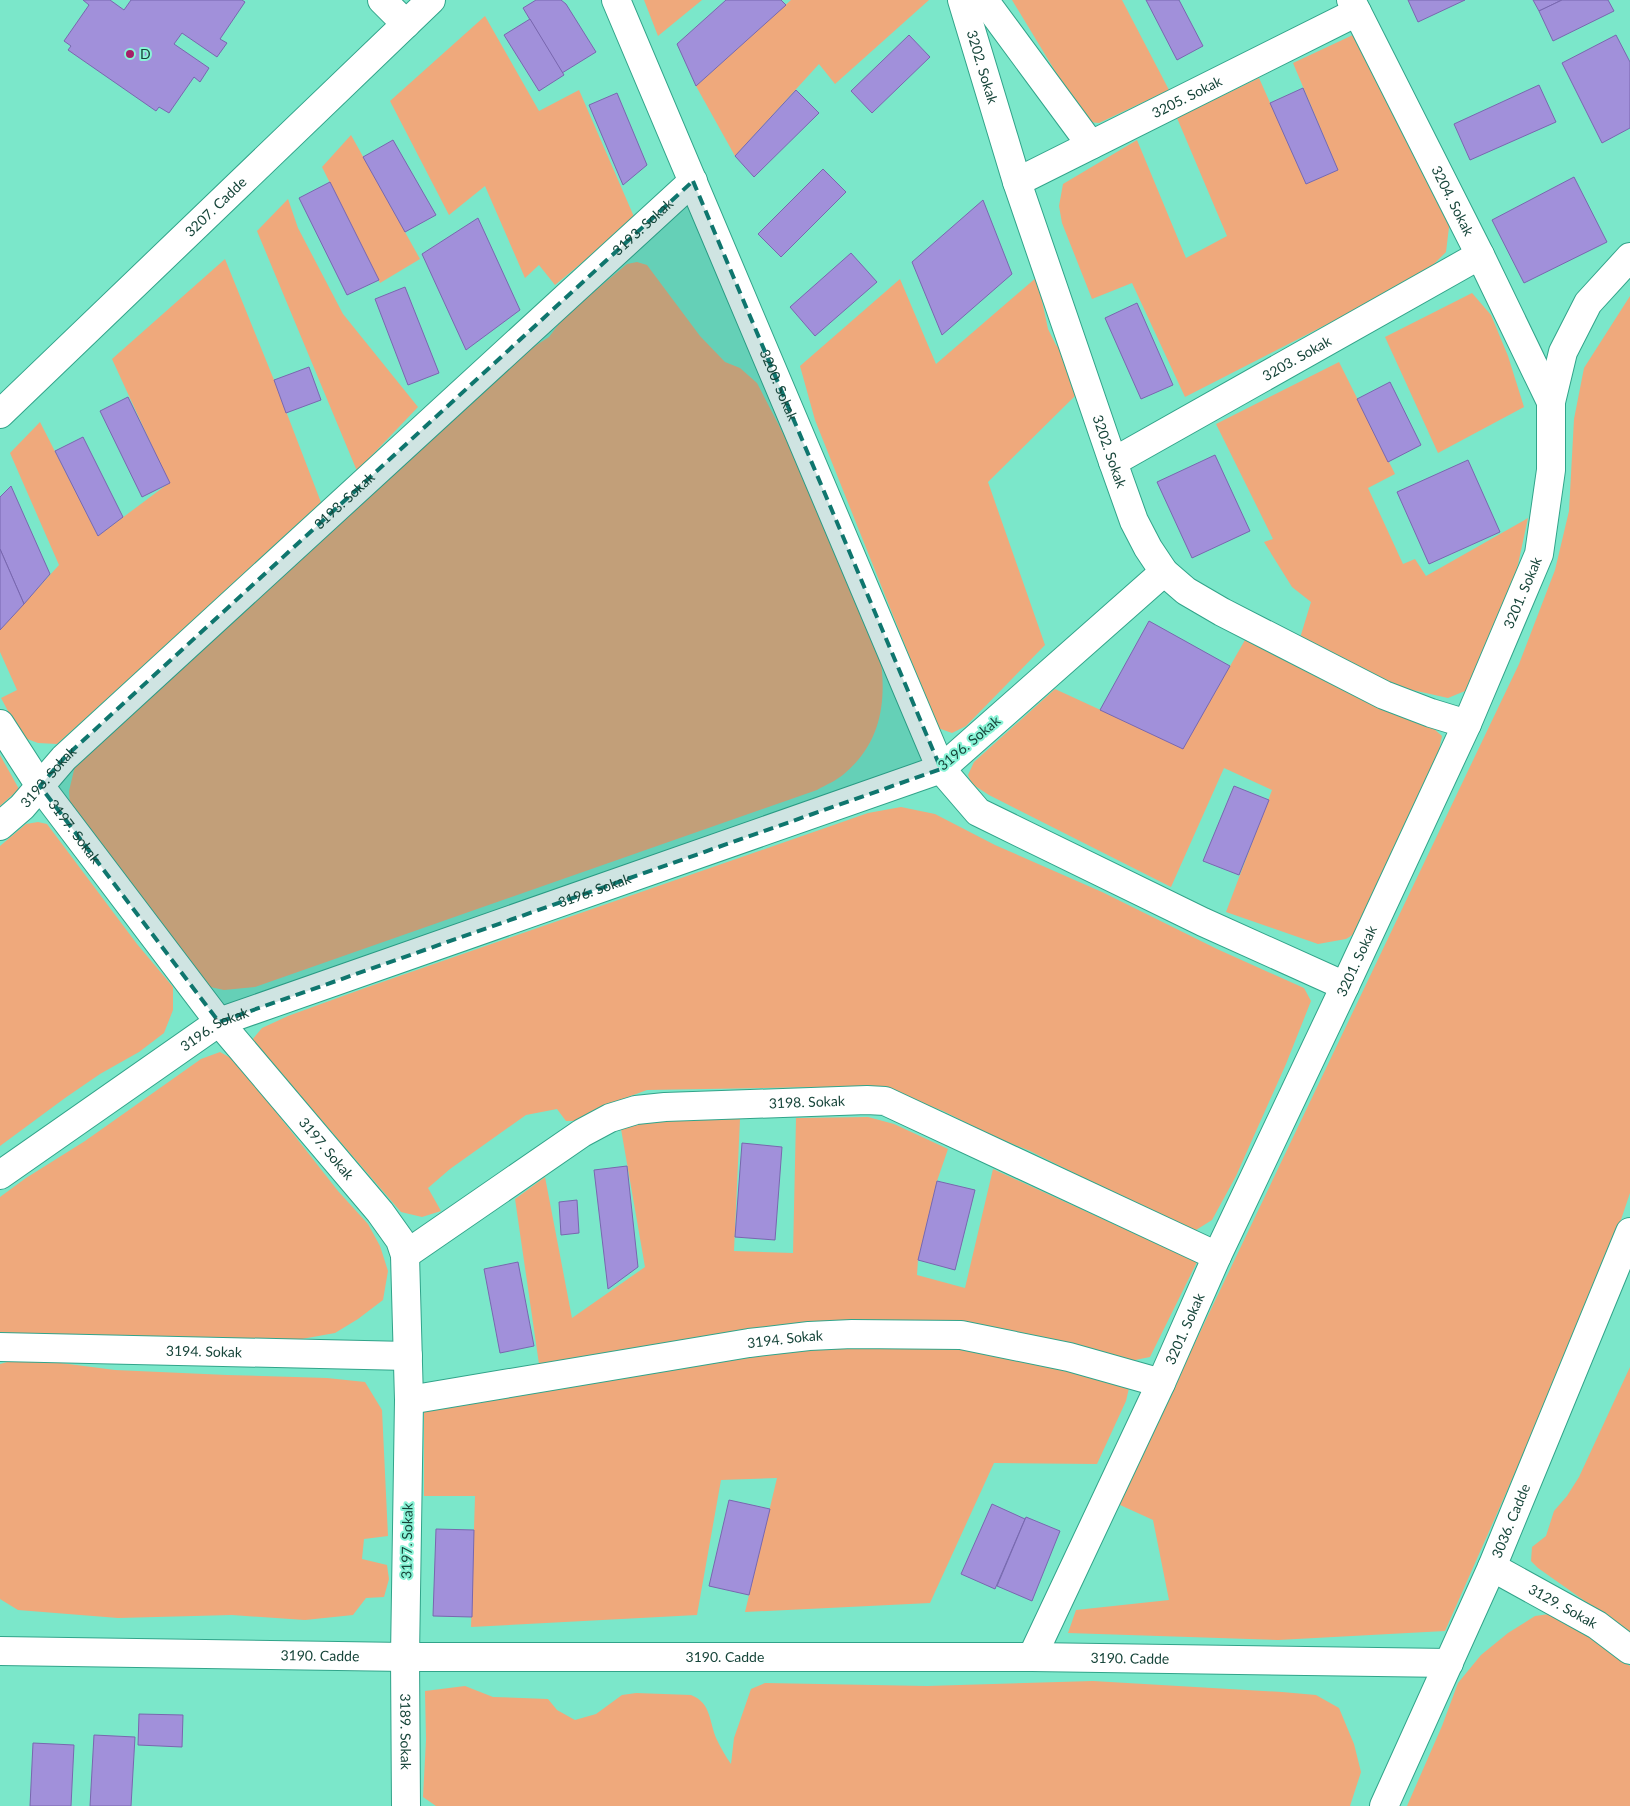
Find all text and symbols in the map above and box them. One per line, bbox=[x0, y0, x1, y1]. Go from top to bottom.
street label: 3202. Sokak bbox=[964, 28, 1002, 107]
place label: D bbox=[140, 45, 151, 62]
marker: D bbox=[124, 48, 136, 60]
street label: 3205. Sokak bbox=[1149, 72, 1225, 121]
street label: 3204. Sokak bbox=[1428, 163, 1478, 239]
street label: 3207. Cadde bbox=[181, 173, 250, 240]
street label: 3193. Sokak bbox=[609, 194, 677, 259]
street label: 3203. Sokak bbox=[1259, 331, 1335, 384]
street label: 3200. Sokak bbox=[757, 346, 802, 424]
street label: 3202. Sokak bbox=[1089, 413, 1131, 491]
street label: 3193. Sokak bbox=[310, 468, 378, 532]
street label: 3201. Sokak bbox=[1499, 553, 1545, 631]
street label: 3196. Sokak bbox=[934, 711, 1004, 774]
street label: 3193. Sokak bbox=[16, 742, 80, 811]
street label: 3197. Sokak bbox=[45, 796, 105, 867]
street label: 3196. Sokak bbox=[556, 869, 634, 911]
street label: 3201. Sokak bbox=[1332, 922, 1380, 999]
street label: 3196. Sokak bbox=[177, 1003, 252, 1054]
street label: 3198. Sokak bbox=[768, 1092, 846, 1111]
street label: 3197. Sokak bbox=[296, 1114, 358, 1184]
street label: 3201. Sokak bbox=[1161, 1290, 1208, 1367]
street label: 3194. Sokak bbox=[746, 1326, 824, 1351]
street label: 3194. Sokak bbox=[166, 1342, 243, 1360]
street label: 3036. Cadde bbox=[1488, 1481, 1533, 1561]
street label: 3197. Sokak bbox=[397, 1502, 416, 1579]
street label: 3129. Sokak bbox=[1526, 1580, 1601, 1632]
street label: 3190. Cadde bbox=[280, 1646, 360, 1664]
street label: 3190. Cadde bbox=[686, 1648, 764, 1665]
street label: 3190. Cadde bbox=[1090, 1649, 1169, 1667]
street label: 3189. Sokak bbox=[397, 1694, 415, 1771]

